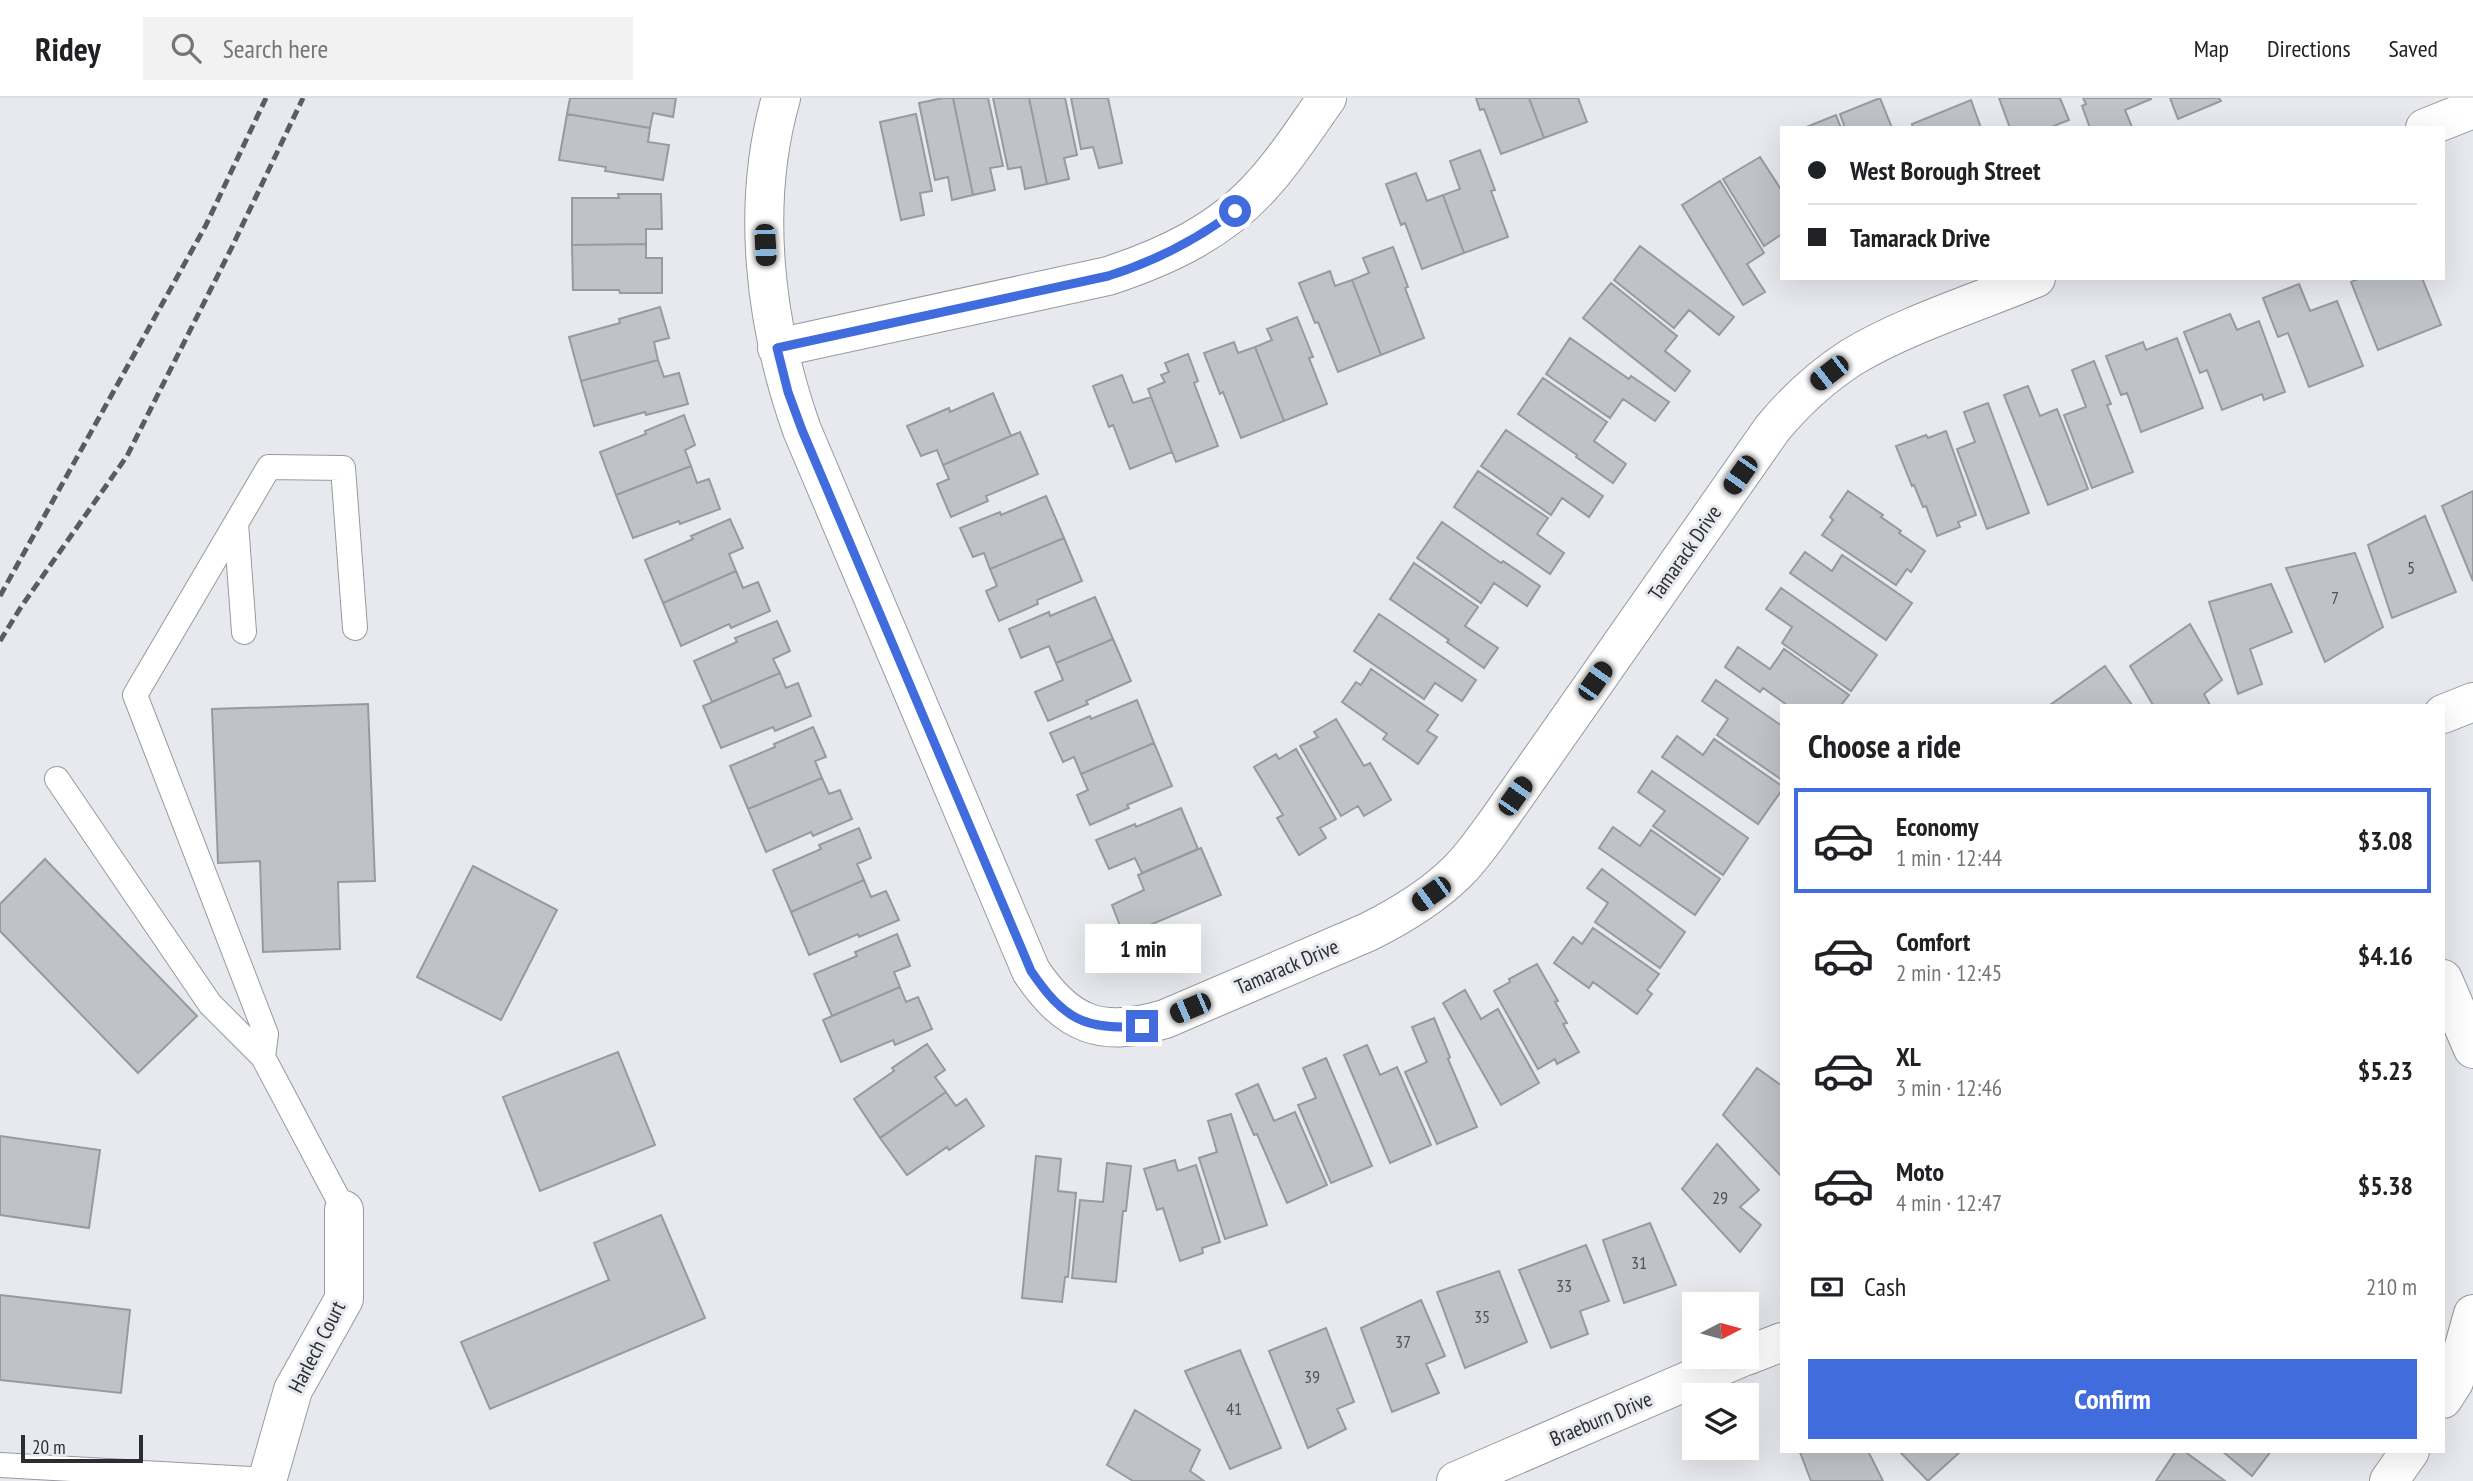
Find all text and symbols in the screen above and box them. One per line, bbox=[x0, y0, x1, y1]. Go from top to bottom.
search box bbox=[143, 17, 633, 80]
text: Ridey bbox=[35, 27, 101, 70]
icon: search bbox=[167, 29, 205, 67]
text: Search here bbox=[223, 32, 328, 65]
text: Map bbox=[2194, 33, 2229, 64]
text: Directions bbox=[2267, 33, 2351, 64]
text: Saved bbox=[2389, 33, 2438, 64]
text: West Borough Street bbox=[1850, 154, 2041, 187]
route start bbox=[1219, 195, 1251, 227]
text: Tamarack Drive bbox=[1850, 221, 1990, 254]
car bbox=[754, 223, 777, 267]
car bbox=[1806, 352, 1853, 394]
car bbox=[1720, 452, 1761, 498]
street label: Tamarack Drive bbox=[1642, 500, 1727, 605]
house number: 5 bbox=[2407, 556, 2415, 579]
house number: 7 bbox=[2331, 586, 2339, 609]
car bbox=[1575, 658, 1616, 704]
text: Choose a ride bbox=[1808, 725, 1961, 767]
car bbox=[1495, 773, 1536, 819]
icon: car bbox=[1812, 809, 1875, 872]
text: Economy bbox=[1896, 810, 1978, 843]
text: $3.08 bbox=[2358, 824, 2413, 857]
text: 1 min · 12:44 bbox=[1896, 843, 2002, 872]
car bbox=[1408, 873, 1455, 915]
icon: car bbox=[1812, 924, 1875, 987]
callout: 1 min bbox=[1084, 925, 1200, 974]
text: Comfort bbox=[1896, 925, 1970, 958]
street label: Tamarack Drive bbox=[1231, 933, 1343, 1000]
text: 1 min bbox=[1120, 934, 1166, 963]
text: $4.16 bbox=[2358, 939, 2413, 972]
text: 2 min · 12:45 bbox=[1896, 958, 2002, 987]
car bbox=[1167, 990, 1214, 1026]
route end bbox=[1126, 1010, 1158, 1042]
icon: car bbox=[1812, 1039, 1875, 1102]
text: XL bbox=[1896, 1040, 1921, 1073]
text: $5.23 bbox=[2358, 1054, 2413, 1087]
text: 3 min · 12:46 bbox=[1896, 1073, 2002, 1102]
icon: car bbox=[1812, 1154, 1875, 1217]
text: Moto bbox=[1896, 1155, 1944, 1188]
text: $5.38 bbox=[2358, 1169, 2413, 1202]
house number: 29 bbox=[1712, 1186, 1728, 1209]
text: 4 min · 12:47 bbox=[1896, 1188, 2002, 1217]
house number: 31 bbox=[1631, 1251, 1647, 1274]
icon: cash bbox=[1808, 1268, 1846, 1306]
text: Cash bbox=[1864, 1270, 1906, 1303]
text: 210 m bbox=[2366, 1272, 2417, 1301]
house number: 33 bbox=[1556, 1274, 1572, 1297]
north arrow bbox=[1682, 1292, 1759, 1368]
map controls bbox=[1682, 1292, 1759, 1460]
street label: Harlech Court bbox=[282, 1296, 351, 1397]
house number: 35 bbox=[1474, 1305, 1490, 1328]
house number: 37 bbox=[1395, 1330, 1411, 1353]
button: Confirm bbox=[1808, 1359, 2417, 1439]
house number: 39 bbox=[1304, 1365, 1320, 1388]
button: layers bbox=[1682, 1383, 1759, 1460]
street label: Braeburn Drive bbox=[1546, 1385, 1656, 1452]
house number: 41 bbox=[1226, 1397, 1242, 1420]
scale bar bbox=[21, 1432, 144, 1464]
text: 20 m bbox=[32, 1435, 66, 1459]

